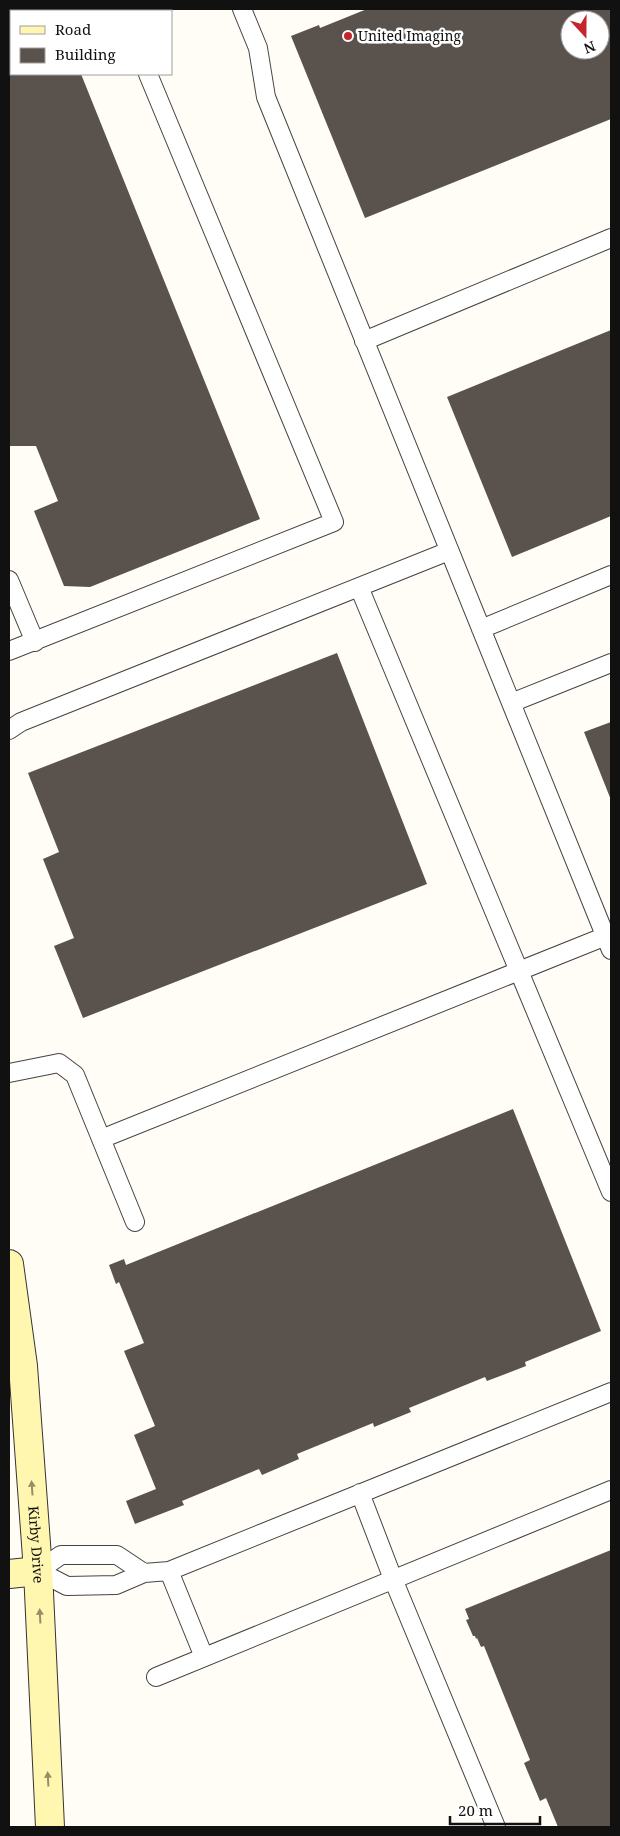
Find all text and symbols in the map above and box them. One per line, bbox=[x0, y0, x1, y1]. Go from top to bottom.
legend bbox=[10, 10, 172, 75]
north arrow bbox=[560, 10, 610, 60]
text: Road bbox=[55, 19, 91, 39]
place label: United Imaging bbox=[358, 26, 461, 45]
marker: United Imaging bbox=[342, 30, 354, 42]
text: N bbox=[581, 37, 598, 58]
text: Building bbox=[55, 44, 116, 64]
one-way arrow bbox=[27, 1480, 35, 1496]
street label: Kirby Drive bbox=[24, 1505, 49, 1584]
one-way arrow bbox=[35, 1608, 43, 1624]
one-way arrow bbox=[44, 1770, 52, 1786]
scale bar bbox=[450, 1794, 540, 1826]
text: 20 m bbox=[458, 1800, 493, 1820]

